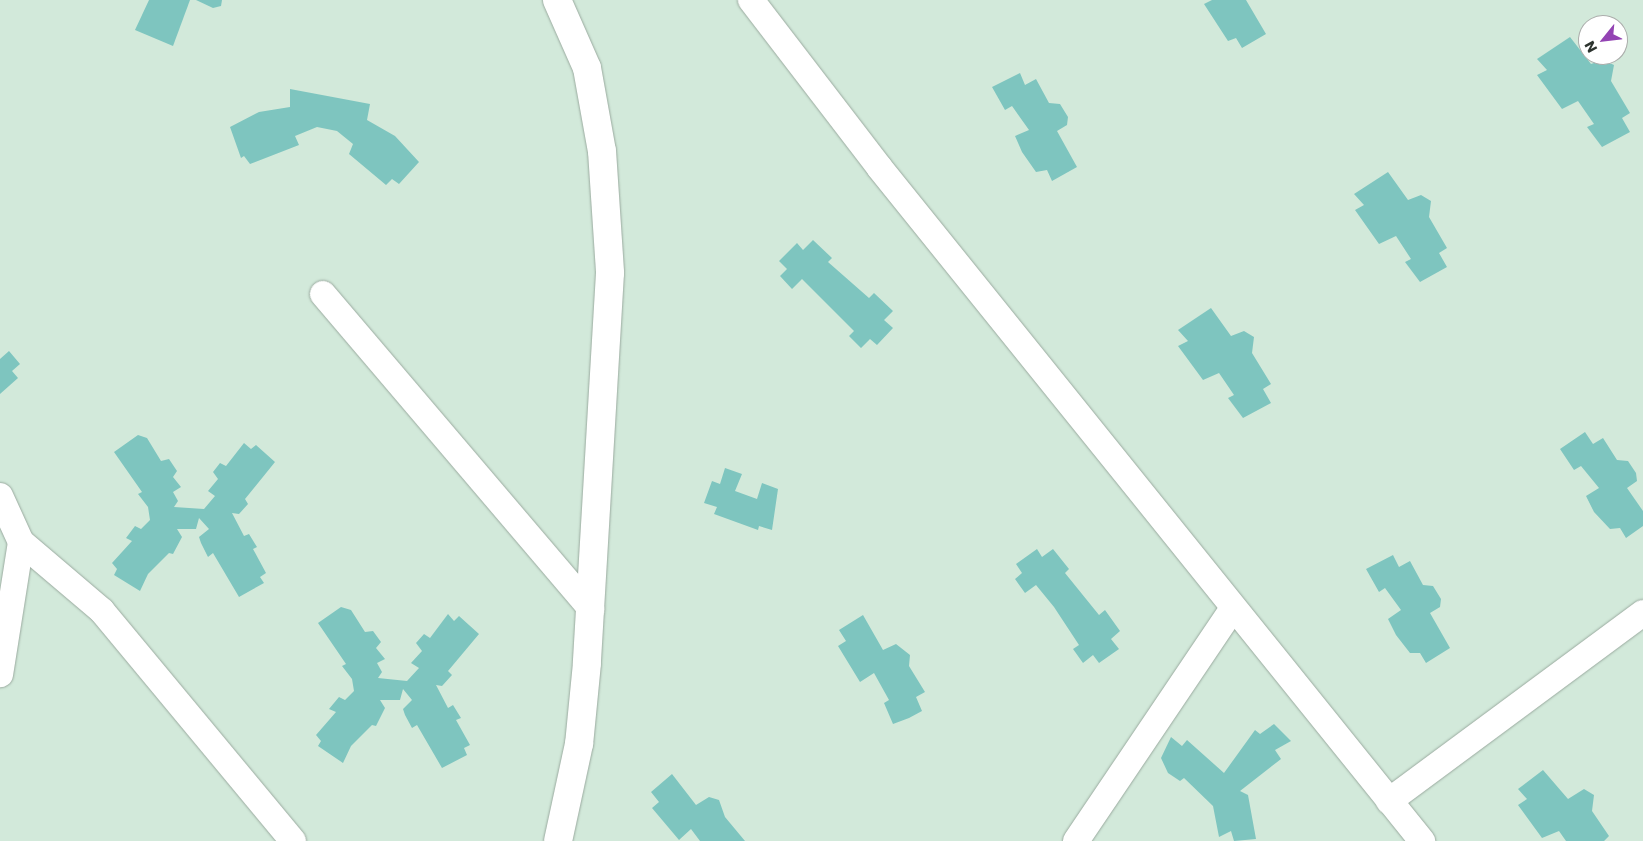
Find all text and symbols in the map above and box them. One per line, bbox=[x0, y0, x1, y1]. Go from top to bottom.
north arrow bbox=[1578, 15, 1628, 65]
text: N bbox=[1579, 37, 1602, 56]

